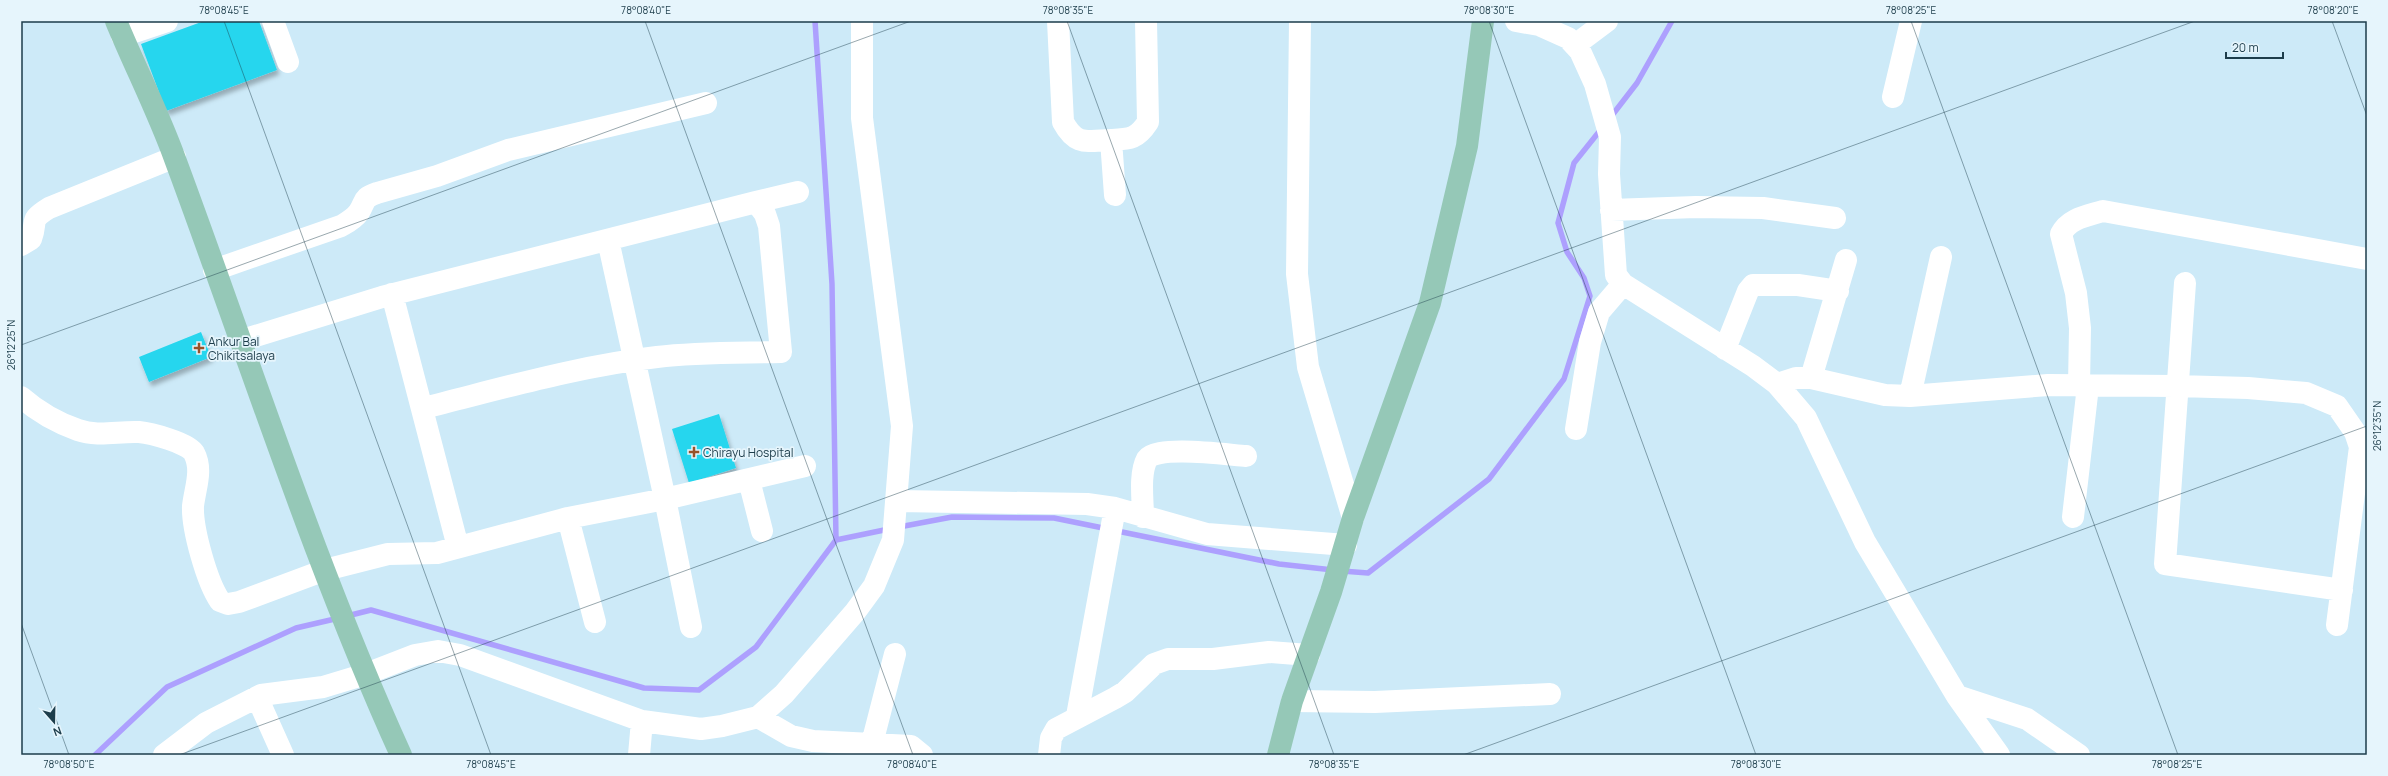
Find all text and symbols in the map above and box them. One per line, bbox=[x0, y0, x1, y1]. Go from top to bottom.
text: 78°08'45"E bbox=[199, 3, 249, 17]
text: 78°08'40"E bbox=[621, 3, 671, 17]
text: 78°08'35"E bbox=[1043, 3, 1093, 17]
text: 78°08'30"E bbox=[1464, 3, 1515, 17]
text: 78°08'25"E bbox=[1886, 3, 1937, 17]
text: 78°08'20"E bbox=[2308, 3, 2359, 17]
scale bar bbox=[2226, 34, 2283, 60]
text: 20 m bbox=[2232, 39, 2259, 56]
text: 26°12'25"N bbox=[4, 320, 18, 370]
place label: Ankur Bal Chikitsalaya bbox=[208, 333, 275, 364]
marker: Ankur Bal Chikitsalaya bbox=[193, 342, 205, 354]
text: 26°12'35"N bbox=[2370, 401, 2384, 451]
place label: Chirayu Hospital bbox=[703, 444, 794, 461]
marker: Chirayu Hospital bbox=[688, 446, 700, 458]
north arrow bbox=[34, 702, 74, 742]
text: N bbox=[51, 723, 64, 740]
text: 78°08'50"E bbox=[44, 757, 95, 771]
text: 78°08'45"E bbox=[466, 757, 516, 771]
text: 78°08'40"E bbox=[887, 757, 937, 771]
text: 78°08'35"E bbox=[1309, 757, 1359, 771]
text: 78°08'30"E bbox=[1731, 757, 1782, 771]
text: 78°08'25"E bbox=[2152, 757, 2203, 771]

